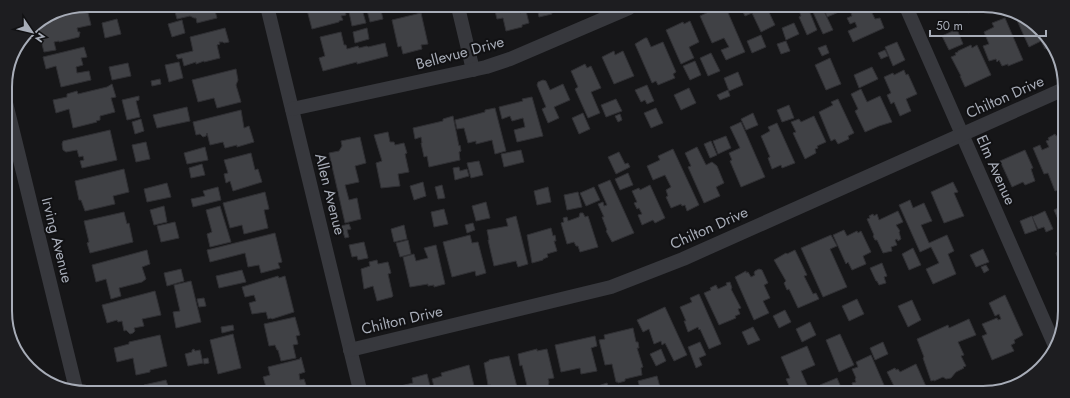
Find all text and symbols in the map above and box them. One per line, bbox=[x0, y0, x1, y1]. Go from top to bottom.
north arrow bbox=[12, 12, 52, 52]
scale bar bbox=[930, 12, 1046, 38]
text: 50 m bbox=[936, 17, 963, 35]
text: N bbox=[31, 30, 49, 46]
street label: Bellevue Drive bbox=[413, 31, 507, 75]
street label: Chilton Drive bbox=[963, 70, 1048, 124]
street label: Elm Avenue bbox=[971, 131, 1021, 209]
street label: Allen Avenue bbox=[309, 151, 351, 237]
street label: Irving Avenue bbox=[36, 195, 78, 285]
street label: Chilton Drive bbox=[667, 201, 752, 255]
street label: Chilton Drive bbox=[359, 300, 445, 340]

